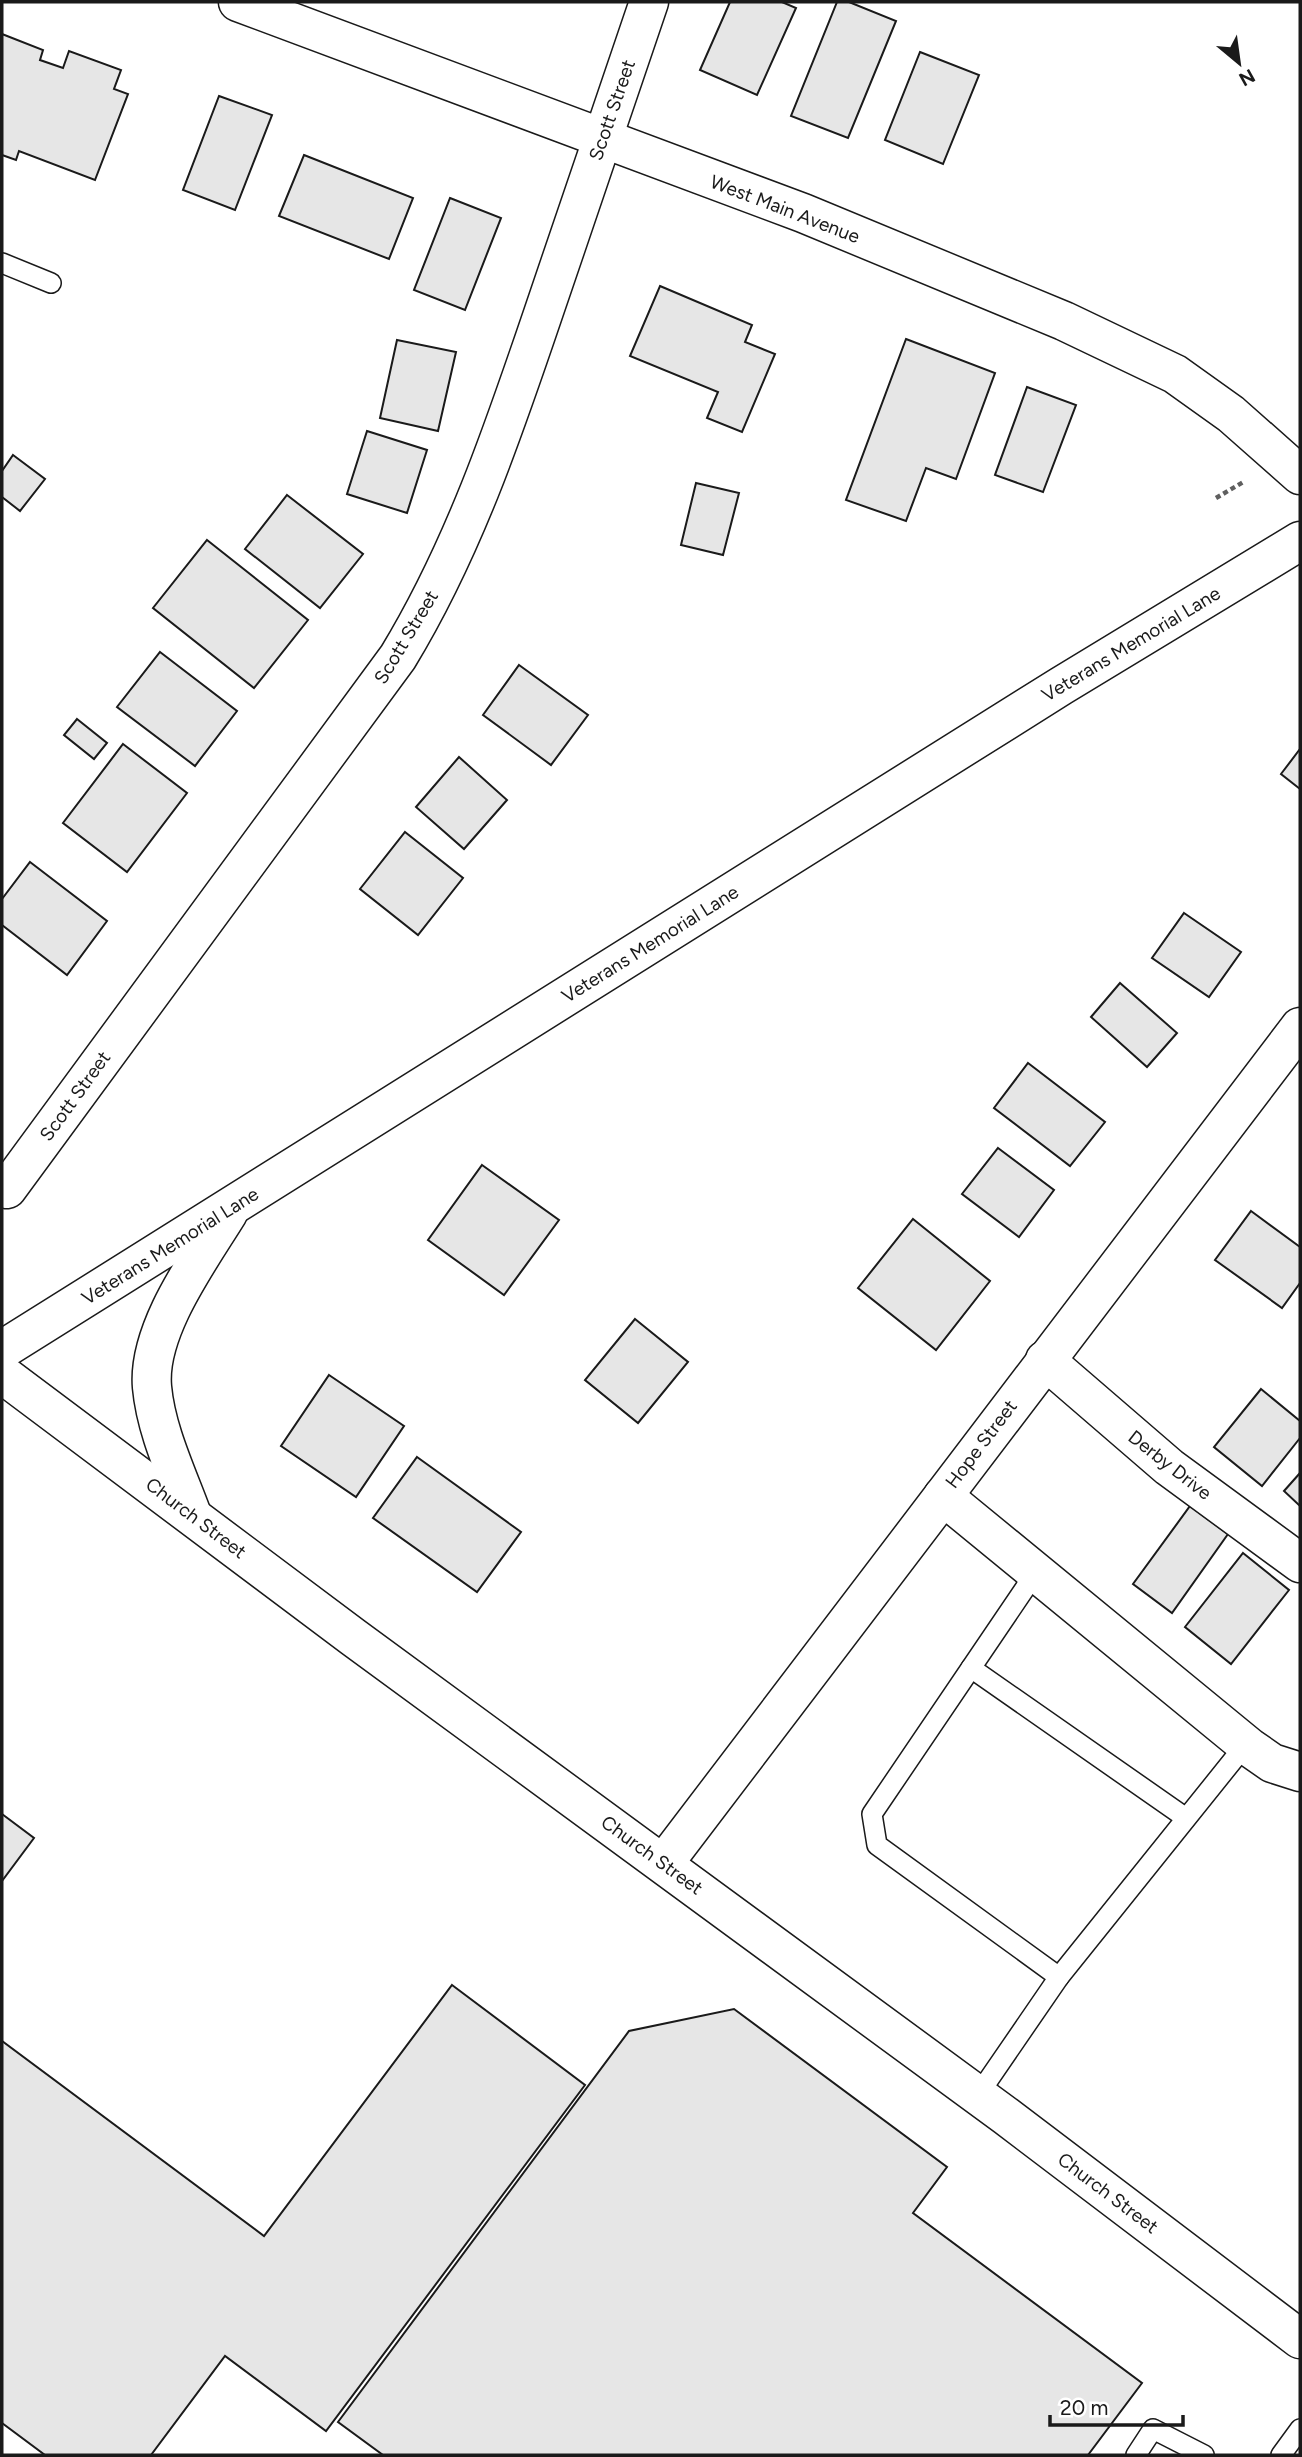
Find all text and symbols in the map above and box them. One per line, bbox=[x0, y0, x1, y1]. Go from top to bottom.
north arrow bbox=[1204, 28, 1274, 98]
street label: Scott Street bbox=[584, 57, 640, 163]
text: N bbox=[1235, 64, 1259, 91]
street label: West Main Avenue bbox=[707, 170, 863, 248]
street label: Veterans Memorial Lane bbox=[1038, 582, 1224, 706]
street label: Scott Street bbox=[369, 586, 443, 688]
street label: Veterans Memorial Lane bbox=[557, 880, 743, 1008]
street label: Scott Street bbox=[35, 1047, 115, 1145]
street label: Veterans Memorial Lane bbox=[77, 1182, 263, 1310]
street label: Hope Street bbox=[940, 1395, 1022, 1493]
street label: Derby Drive bbox=[1124, 1425, 1216, 1505]
street label: Church Street bbox=[141, 1473, 251, 1563]
street label: Church Street bbox=[597, 1810, 707, 1900]
street label: Church Street bbox=[1053, 2148, 1163, 2238]
scale bar bbox=[1050, 2384, 1183, 2428]
text: 20 m bbox=[1060, 2395, 1108, 2420]

